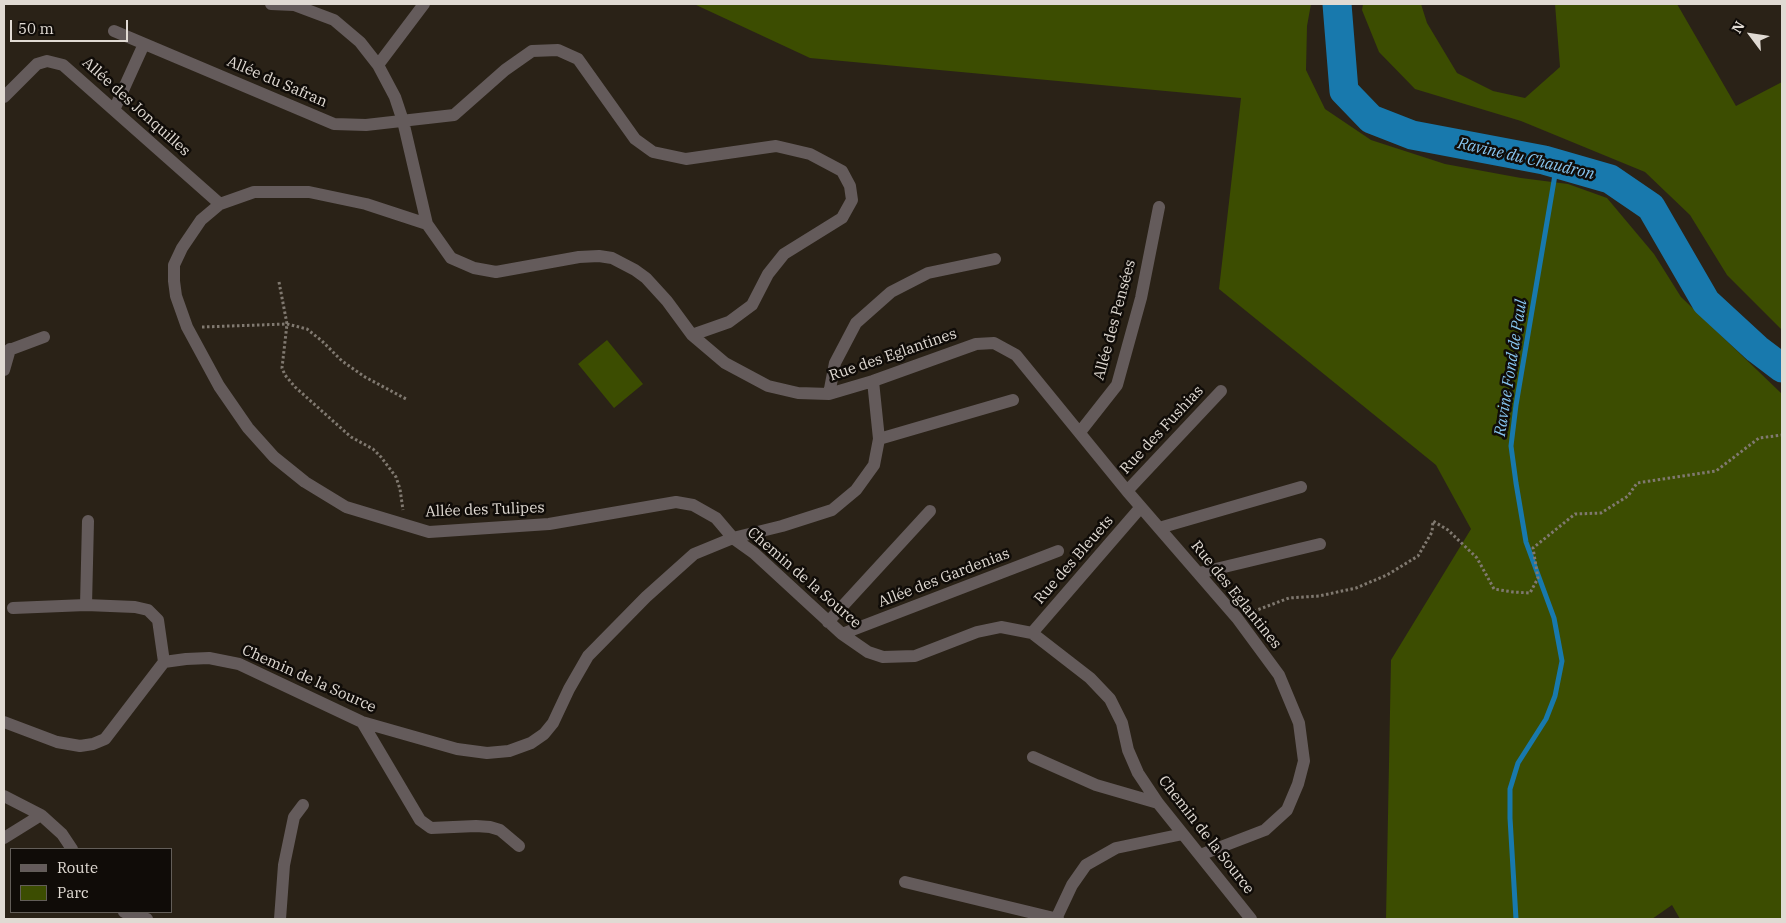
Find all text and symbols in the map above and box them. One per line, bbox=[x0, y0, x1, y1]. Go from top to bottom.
scale bar bbox=[12, 10, 130, 42]
north arrow bbox=[1726, 10, 1776, 60]
text: N bbox=[1728, 18, 1749, 37]
text: 50 m bbox=[18, 19, 54, 38]
street label: Allée du Safran bbox=[224, 53, 330, 111]
street label: Allée des Jonquilles bbox=[78, 54, 194, 160]
water label: Ravine du Chaudron bbox=[1456, 134, 1596, 184]
street label: Allée des Pensées bbox=[1090, 258, 1140, 382]
water label: Ravine Fond de Paul bbox=[1491, 298, 1531, 438]
street label: Rue des Eglantines bbox=[827, 325, 959, 385]
street label: Rue des Fushias bbox=[1117, 382, 1207, 478]
street label: Allée des Tulipes bbox=[425, 499, 545, 521]
street label: Rue des Bleuets bbox=[1031, 512, 1117, 608]
street label: Chemin de la Source bbox=[743, 524, 865, 632]
street label: Rue des Eglantines bbox=[1187, 537, 1285, 653]
street label: Allée des Gardenias bbox=[876, 545, 1012, 611]
street label: Chemin de la Source bbox=[239, 641, 379, 717]
street label: Chemin de la Source bbox=[1154, 772, 1258, 898]
legend bbox=[10, 848, 172, 913]
text: Route bbox=[57, 858, 98, 877]
text: Parc bbox=[57, 883, 89, 902]

